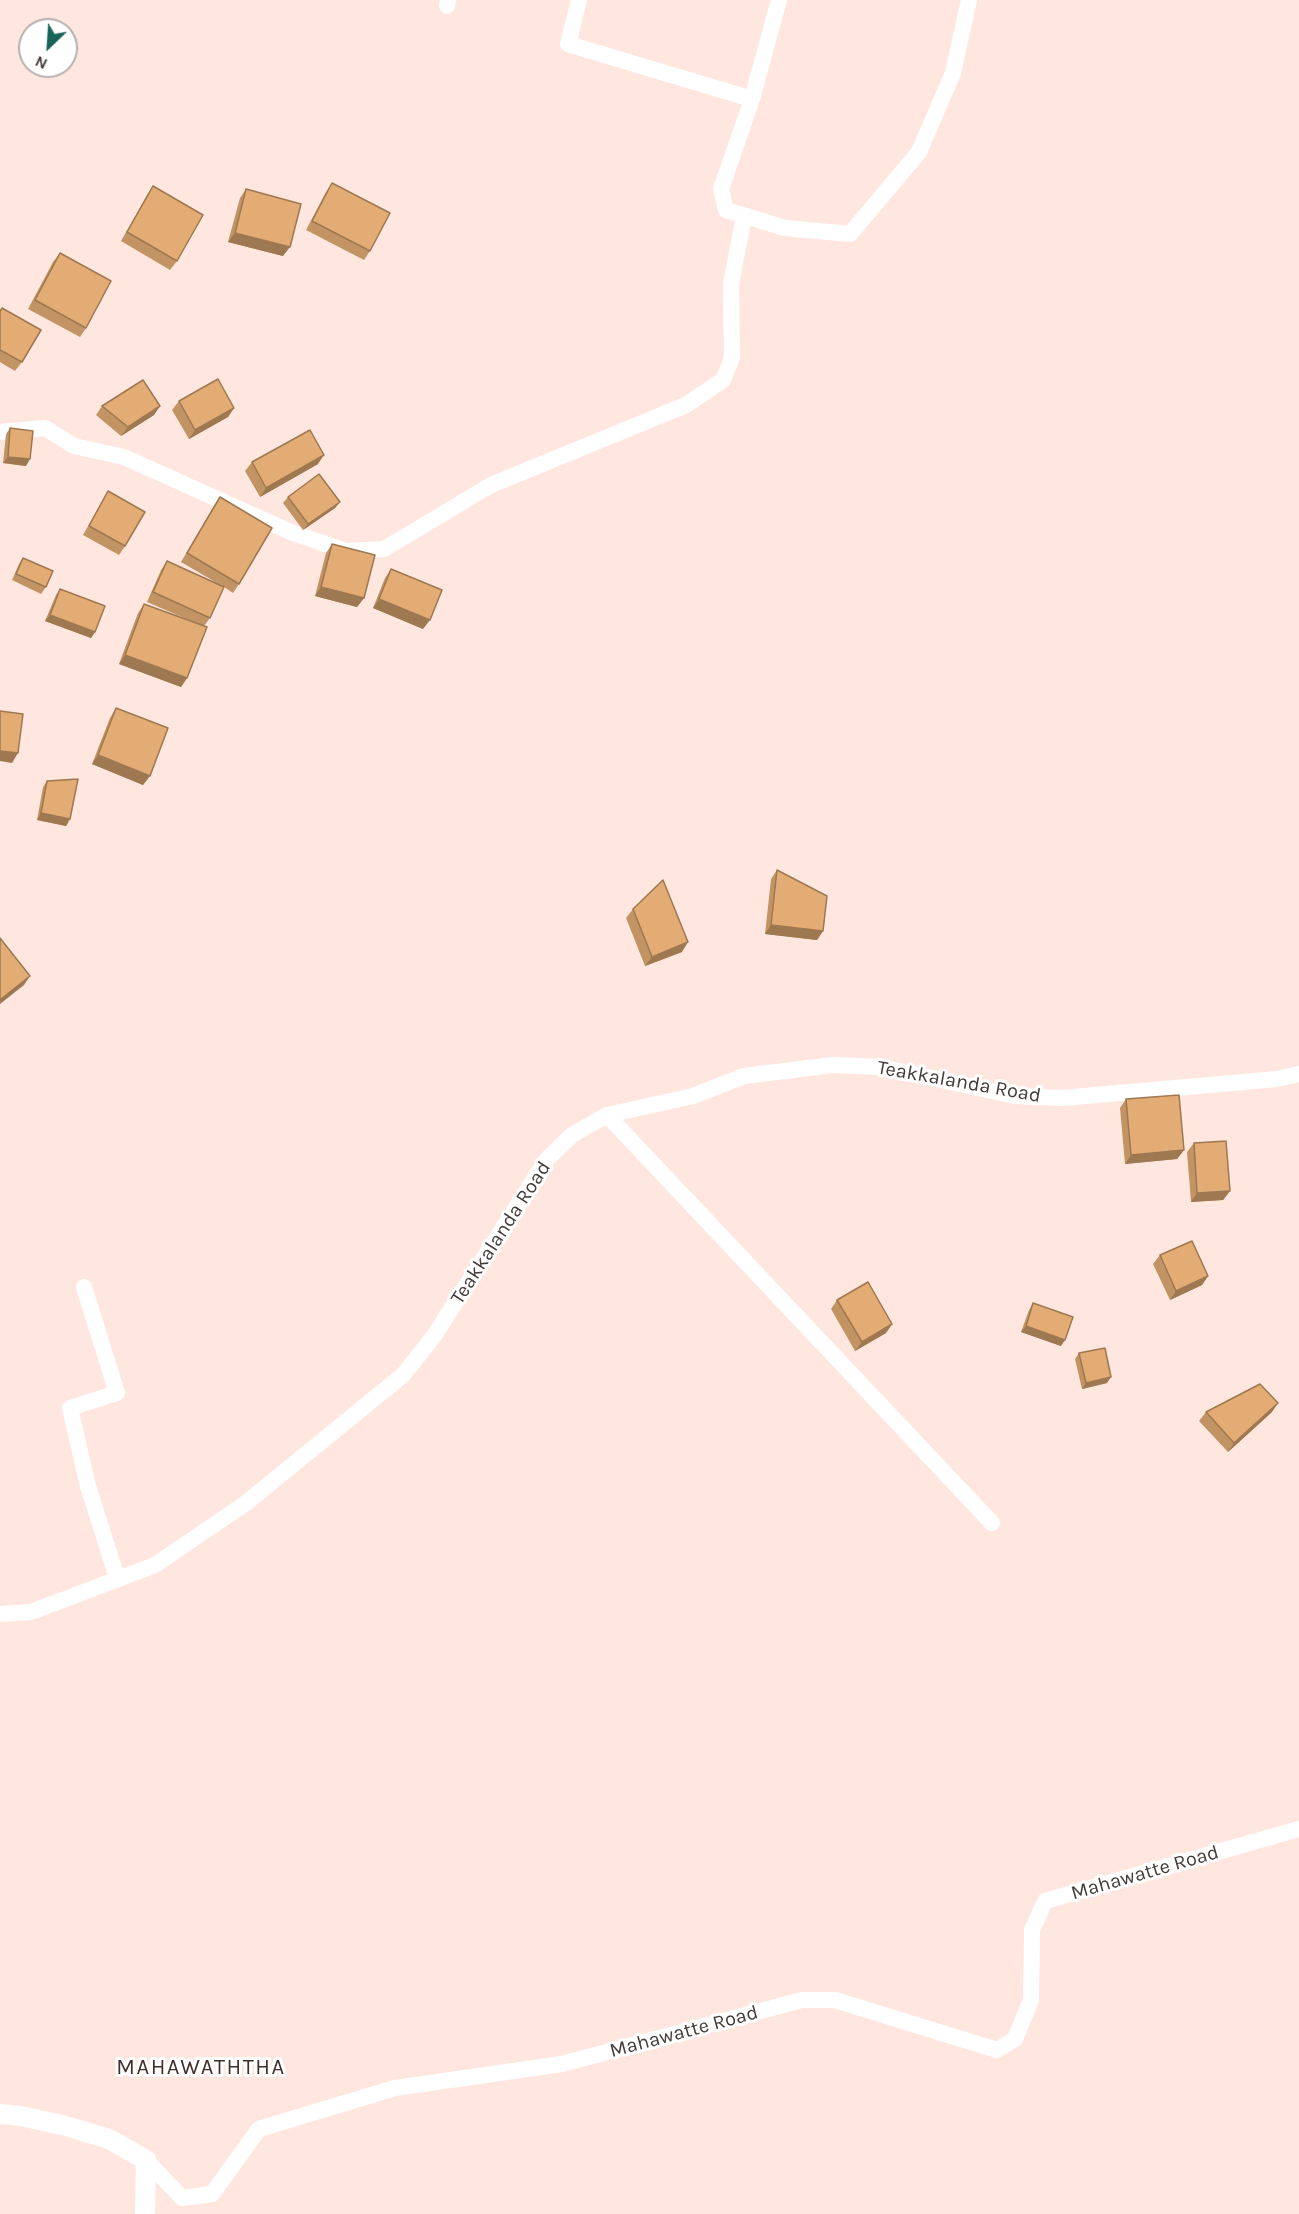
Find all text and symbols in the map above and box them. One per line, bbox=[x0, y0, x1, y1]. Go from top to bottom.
north arrow bbox=[18, 18, 78, 78]
text: N bbox=[32, 52, 50, 74]
street label: Teakkalanda Road bbox=[875, 1056, 1043, 1108]
street label: Teakkalanda Road bbox=[446, 1157, 556, 1309]
street label: Mahawatte Road bbox=[1068, 1840, 1222, 1906]
street label: Mahawatte Road bbox=[607, 2001, 761, 2063]
district label: MAHAWATHTHA bbox=[116, 2055, 286, 2081]

